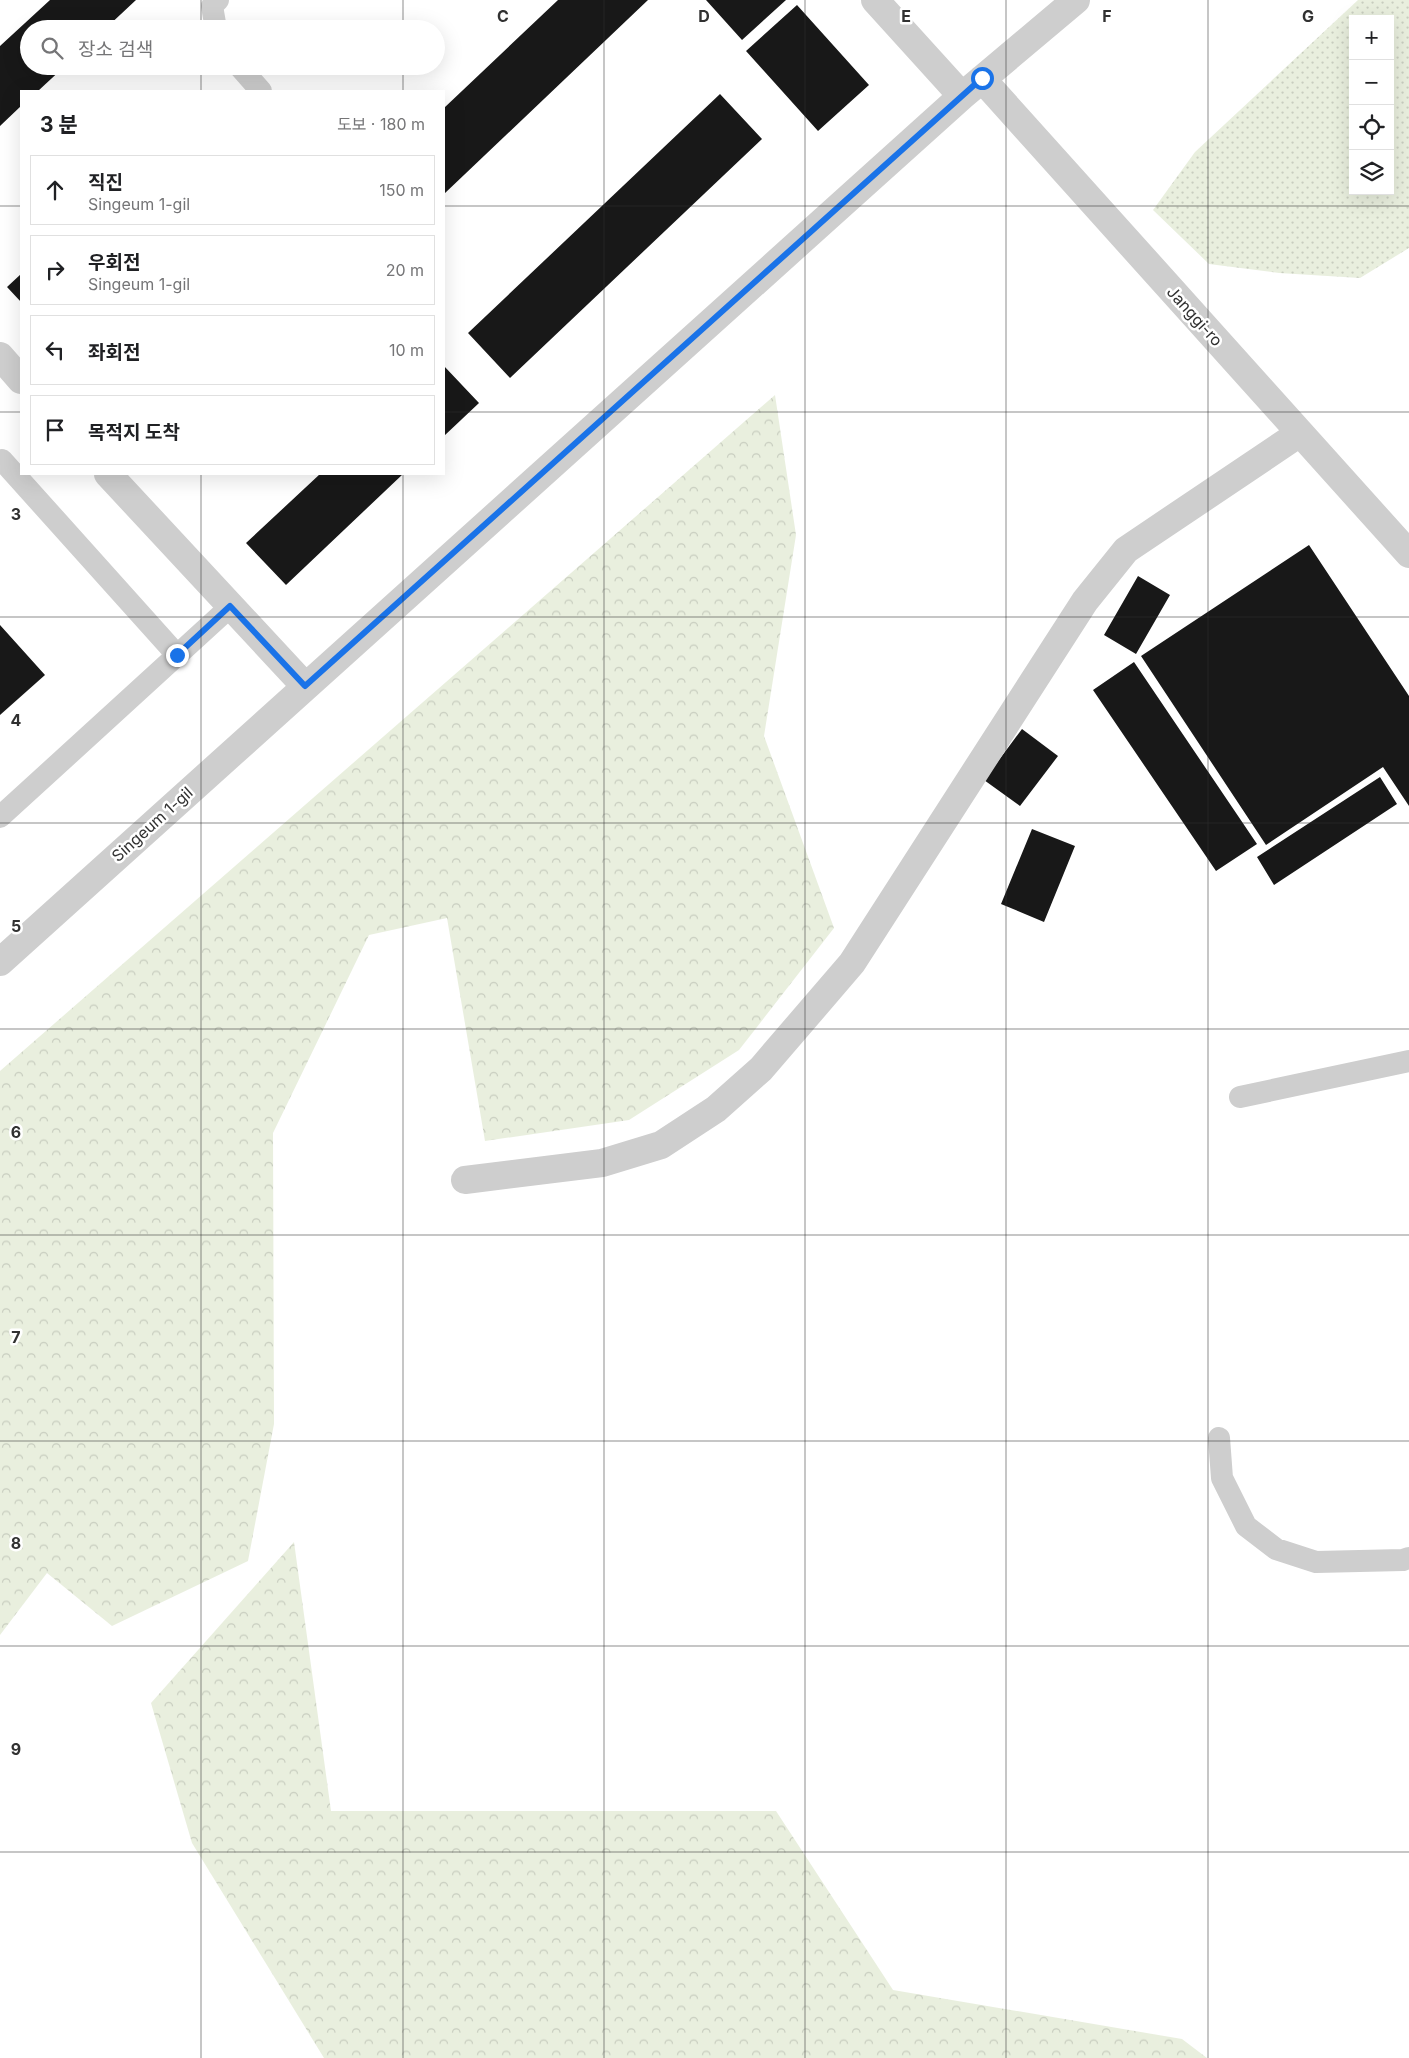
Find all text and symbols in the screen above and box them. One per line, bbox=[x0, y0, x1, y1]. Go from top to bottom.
text: C bbox=[497, 6, 509, 26]
text: D bbox=[698, 6, 710, 26]
text: E bbox=[901, 6, 911, 26]
text: F bbox=[1102, 6, 1112, 26]
text: G bbox=[1302, 6, 1314, 26]
map controls bbox=[1349, 15, 1394, 195]
button: + bbox=[1349, 15, 1394, 60]
search box bbox=[20, 20, 445, 75]
icon: search bbox=[38, 34, 66, 62]
text: 장소 검색 bbox=[78, 38, 153, 61]
button: − bbox=[1349, 60, 1394, 105]
route start bbox=[971, 67, 994, 90]
button: locate bbox=[1349, 105, 1394, 150]
text: 3 분 bbox=[40, 112, 78, 137]
text: 도보 · 180 m bbox=[337, 114, 425, 134]
button: layers bbox=[1349, 150, 1394, 195]
text: 직진 bbox=[88, 171, 123, 194]
icon: ahead bbox=[41, 176, 69, 204]
text: 150 m bbox=[379, 180, 424, 200]
text: Singeum 1-gil bbox=[88, 194, 190, 214]
text: 우회전 bbox=[88, 251, 140, 274]
icon: right bbox=[41, 256, 69, 284]
text: 20 m bbox=[386, 260, 424, 280]
text: Singeum 1-gil bbox=[88, 274, 190, 294]
street label: Janggi-ro bbox=[1163, 282, 1227, 350]
icon: left bbox=[41, 336, 69, 364]
text: 10 m bbox=[389, 340, 424, 360]
text: 좌회전 bbox=[88, 341, 140, 364]
icon: arrive bbox=[41, 416, 69, 444]
text: 목적지 도착 bbox=[88, 421, 180, 444]
text: 3 bbox=[11, 504, 21, 524]
route end bbox=[166, 644, 189, 667]
text: 4 bbox=[11, 710, 22, 730]
street label: Singeum 1-gil bbox=[107, 782, 197, 866]
text: 5 bbox=[11, 916, 21, 936]
text: 6 bbox=[11, 1122, 21, 1142]
text: 7 bbox=[11, 1327, 21, 1347]
text: 8 bbox=[11, 1533, 21, 1553]
text: 9 bbox=[11, 1739, 21, 1759]

